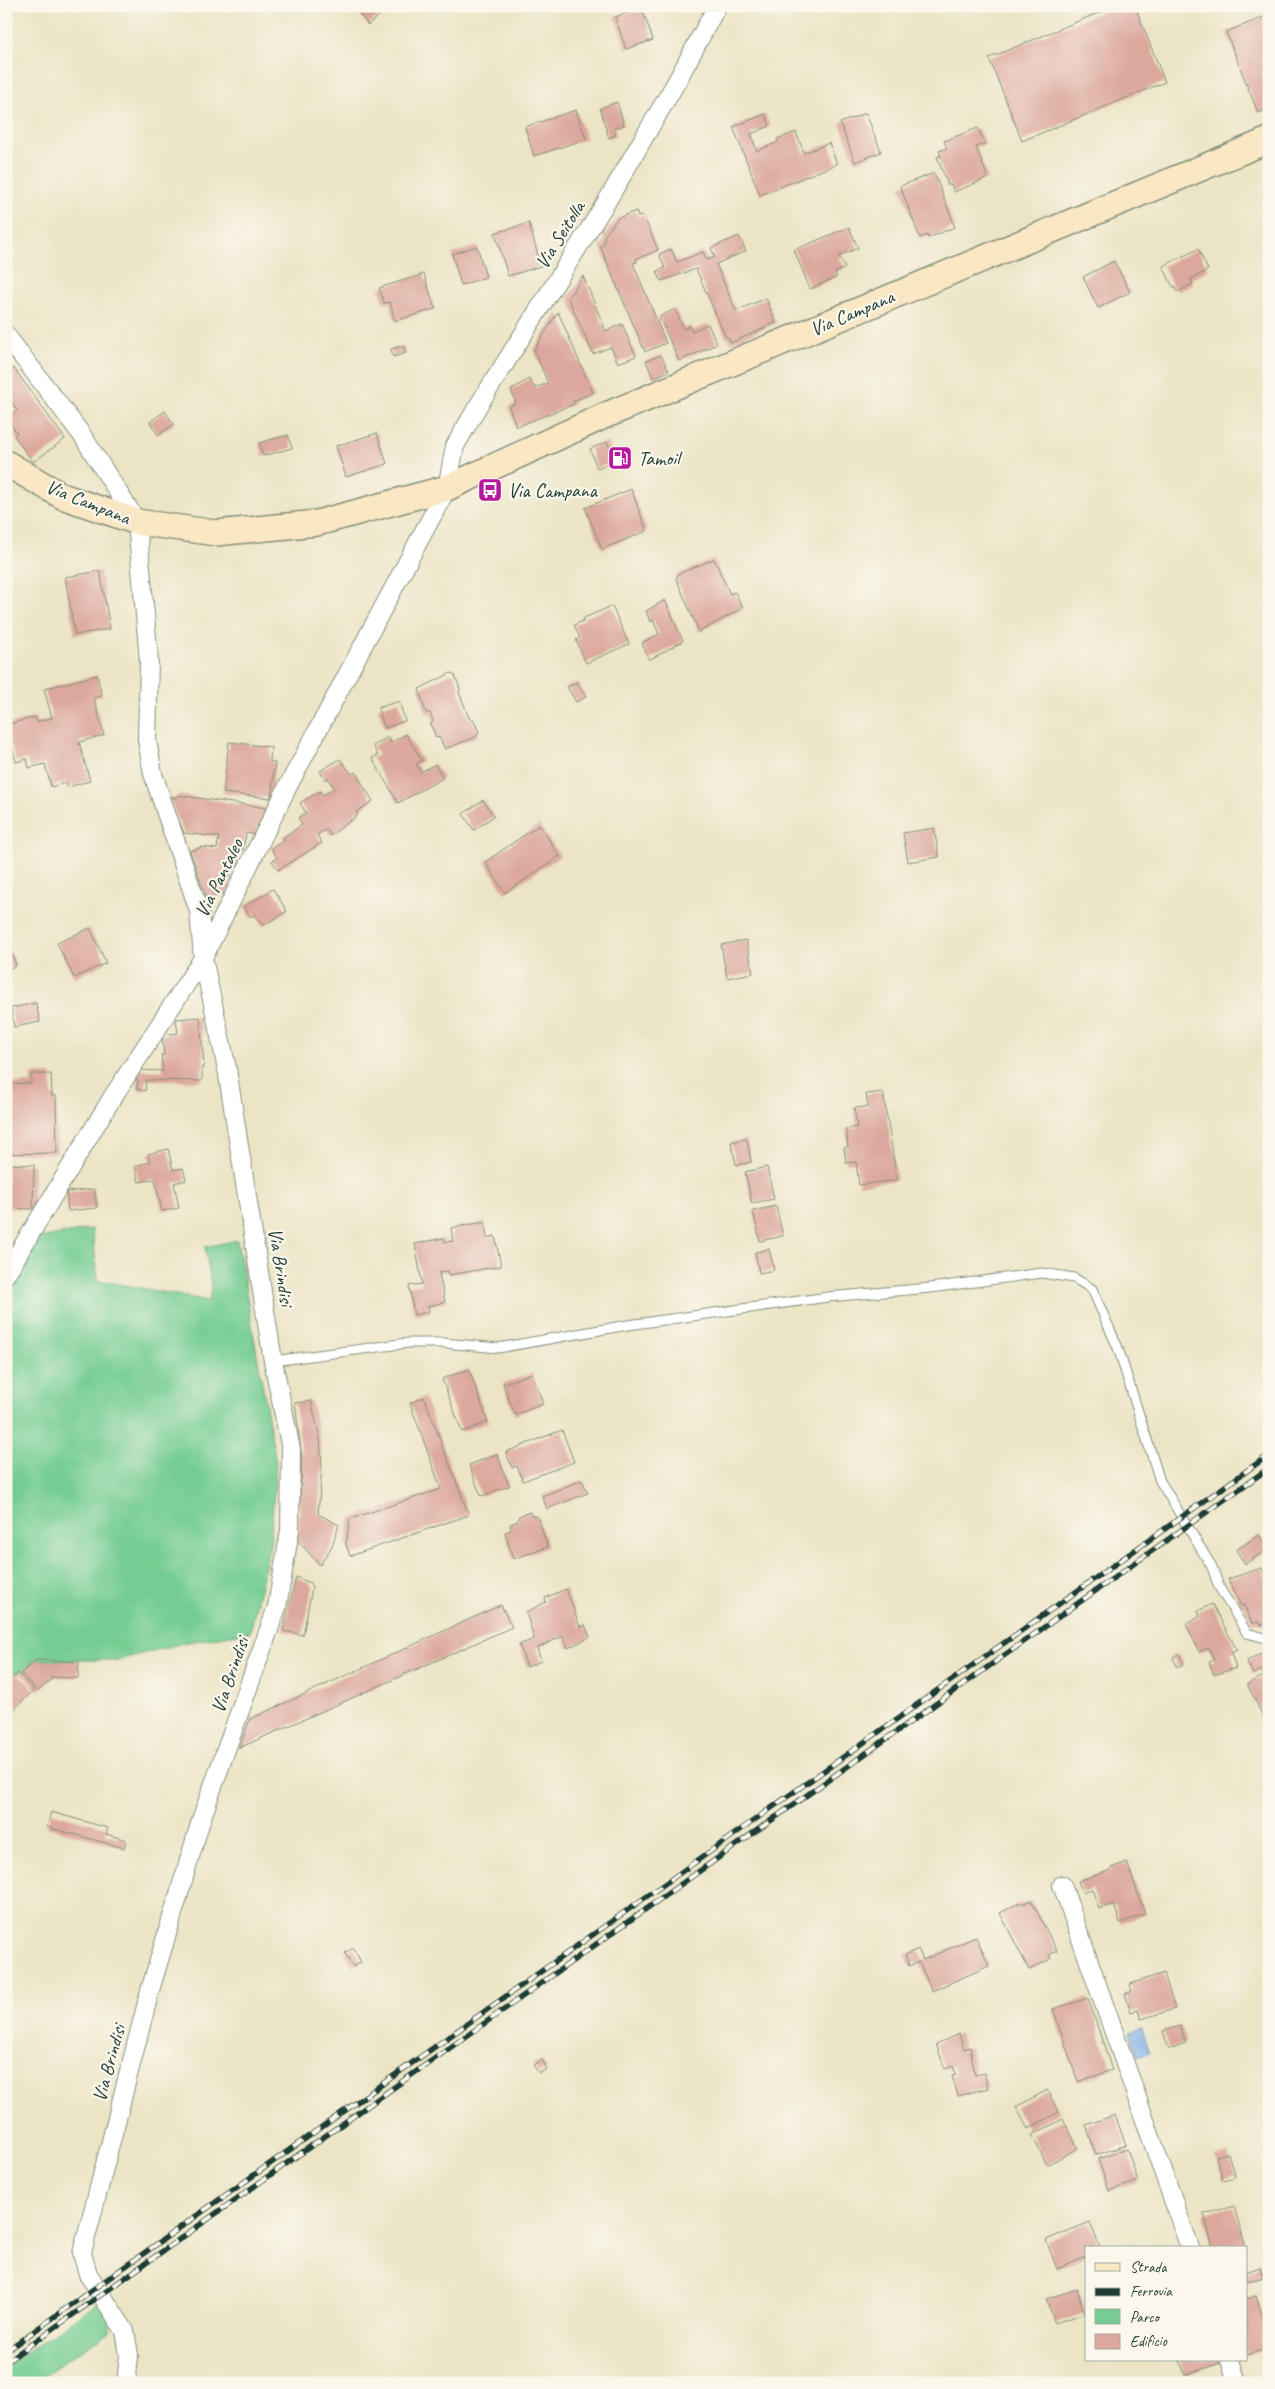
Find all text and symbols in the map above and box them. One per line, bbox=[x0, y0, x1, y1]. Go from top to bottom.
street label: Via Seitolla bbox=[530, 195, 591, 273]
street label: Via Campana bbox=[806, 283, 900, 342]
fuel station icon: Tamoil bbox=[607, 445, 633, 471]
place label: Tamoil bbox=[638, 446, 683, 471]
street label: Via Campana bbox=[42, 474, 136, 531]
bus stop icon: Via Campana bbox=[477, 477, 503, 503]
place label: Via Campana bbox=[508, 478, 599, 503]
street label: Via Pantaleo bbox=[189, 834, 249, 921]
street label: Via Brindisi bbox=[262, 1226, 300, 1310]
street label: Via Brindisi bbox=[205, 1632, 255, 1716]
street label: Via Brindisi bbox=[87, 2020, 132, 2104]
legend bbox=[1085, 2246, 1248, 2362]
text: Strada bbox=[1130, 2258, 1167, 2277]
text: Ferrovia bbox=[1130, 2282, 1173, 2301]
text: Parco bbox=[1130, 2308, 1161, 2327]
text: Edificio bbox=[1130, 2332, 1168, 2351]

